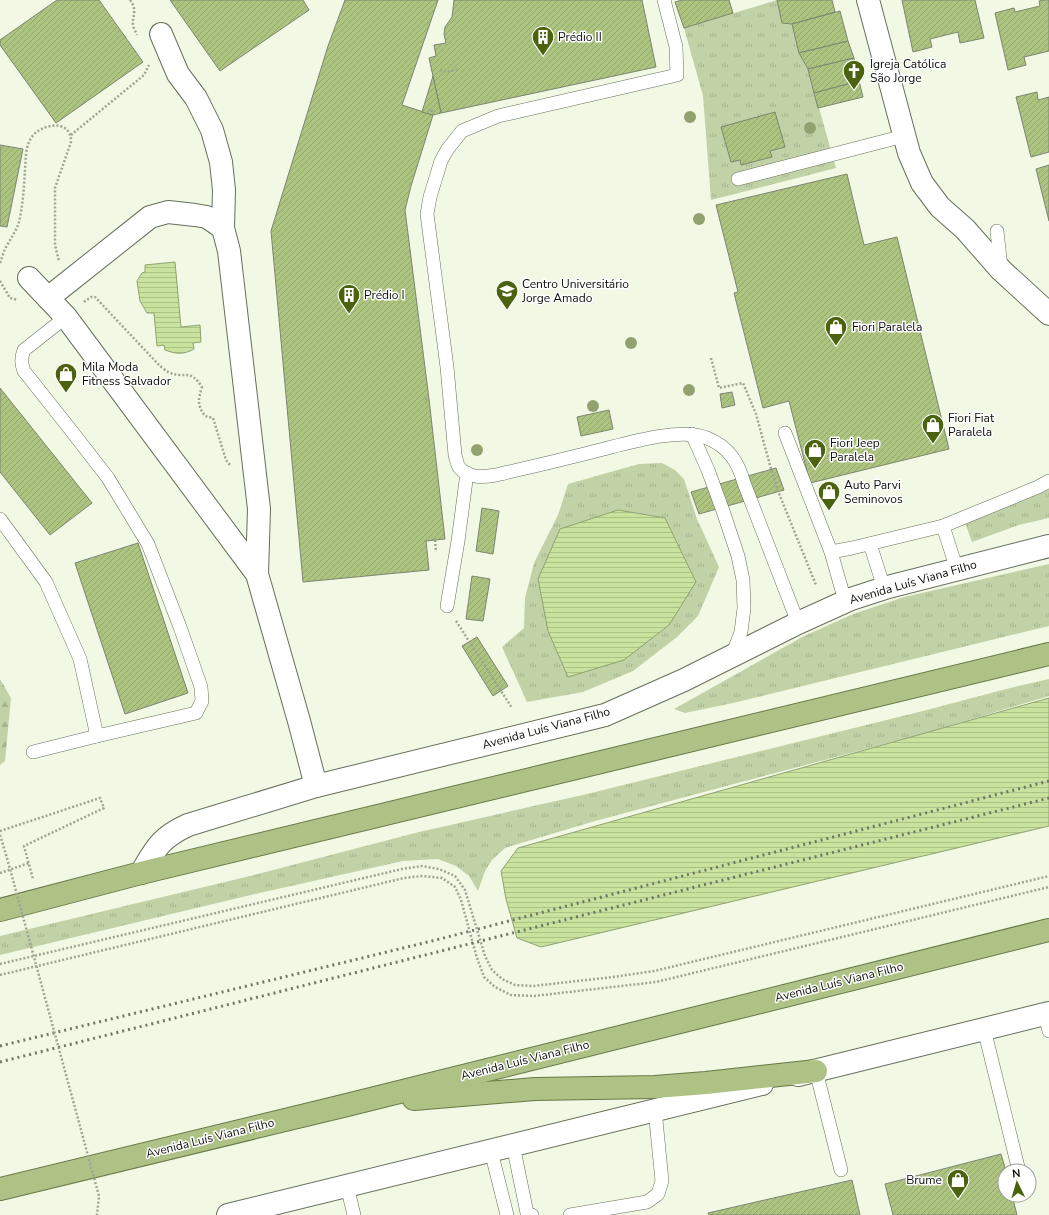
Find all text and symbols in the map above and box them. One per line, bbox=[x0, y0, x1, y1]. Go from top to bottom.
building icon: Prédio II bbox=[530, 24, 556, 57]
place label: Prédio II bbox=[558, 29, 602, 45]
place label: Igreja Católica São Jorge bbox=[870, 56, 946, 86]
church icon: Igreja Católica São Jorge bbox=[841, 58, 867, 91]
place label: Centro Universitário Jorge Amado bbox=[521, 276, 629, 306]
school or university icon: Centro Universitário Jorge Amado bbox=[494, 278, 520, 311]
building icon: Prédio I bbox=[336, 282, 362, 315]
place label: Prédio I bbox=[364, 287, 405, 303]
shop icon: Fiori Paralela bbox=[823, 314, 849, 347]
place label: Fiori Paralela bbox=[852, 319, 922, 335]
place label: Mila Moda Fitness Salvador bbox=[82, 359, 172, 389]
shop icon: Mila Moda Fitness Salvador bbox=[53, 361, 79, 394]
place label: Fiori Fiat Paralela bbox=[948, 410, 995, 440]
shop icon: Fiori Fiat Paralela bbox=[920, 412, 946, 445]
place label: Fiori Jeep Paralela bbox=[830, 435, 880, 465]
shop icon: Fiori Jeep Paralela bbox=[802, 437, 828, 470]
place label: Auto Parvi Seminovos bbox=[844, 477, 903, 507]
shop icon: Auto Parvi Seminovos bbox=[816, 479, 842, 512]
street label: Avenida Luís Viana Filho bbox=[847, 556, 979, 608]
street label: Avenida Luís Viana Filho bbox=[480, 703, 612, 753]
street label: Avenida Luís Viana Filho bbox=[773, 958, 905, 1006]
street label: Avenida Luís Viana Filho bbox=[459, 1036, 591, 1084]
street label: Avenida Luís Viana Filho bbox=[144, 1114, 276, 1162]
north arrow bbox=[997, 1163, 1037, 1203]
text: N bbox=[1011, 1166, 1021, 1181]
shop icon: Brume bbox=[945, 1167, 971, 1200]
place label: Brume bbox=[906, 1172, 942, 1188]

